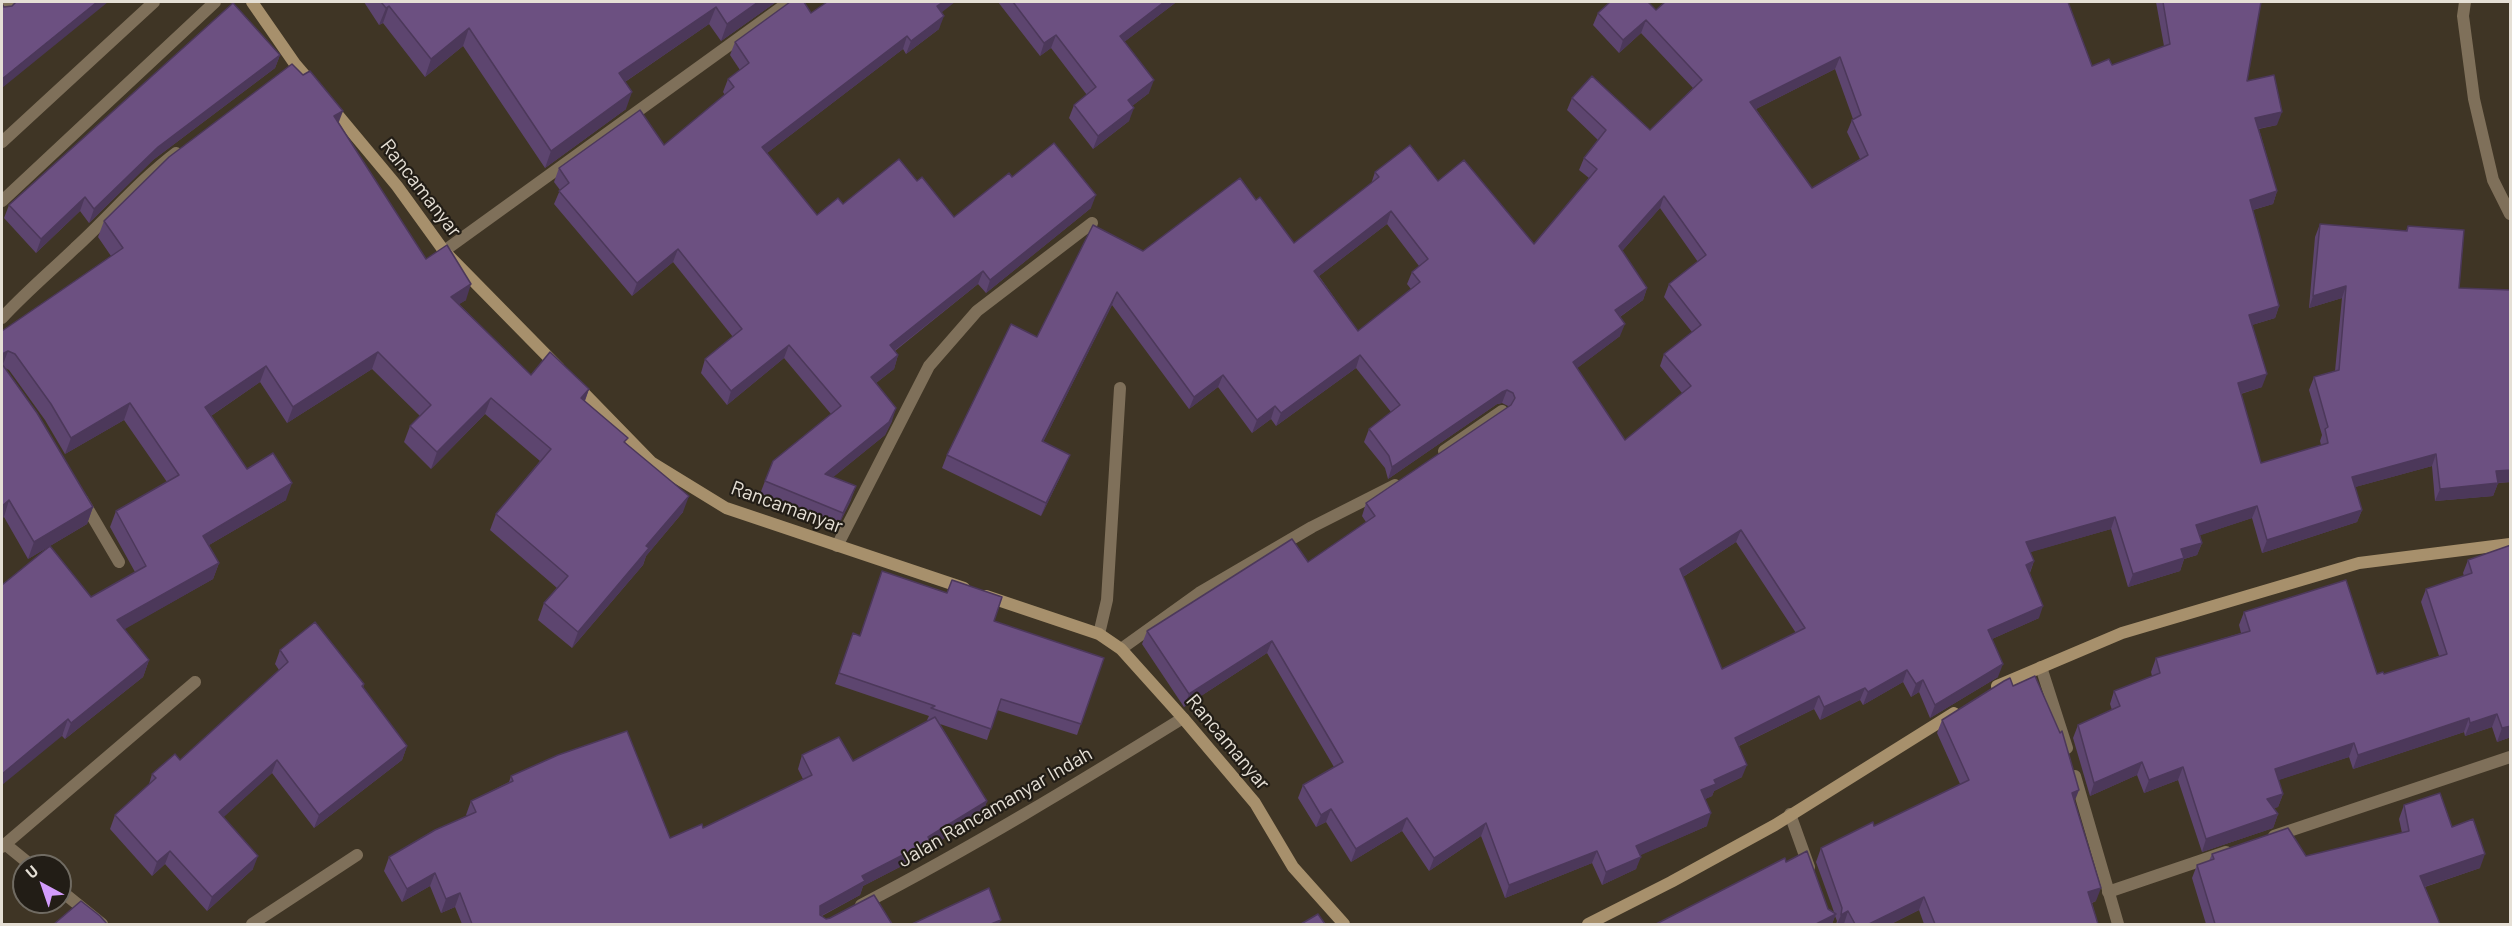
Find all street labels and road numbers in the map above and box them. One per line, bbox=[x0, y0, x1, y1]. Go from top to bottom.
street label: Rancamanyar bbox=[375, 134, 467, 242]
street label: Rancamanyar bbox=[728, 476, 846, 538]
street label: Rancamanyar bbox=[1181, 689, 1275, 795]
street label: Jalan Rancamanyar Indah bbox=[893, 741, 1097, 873]

